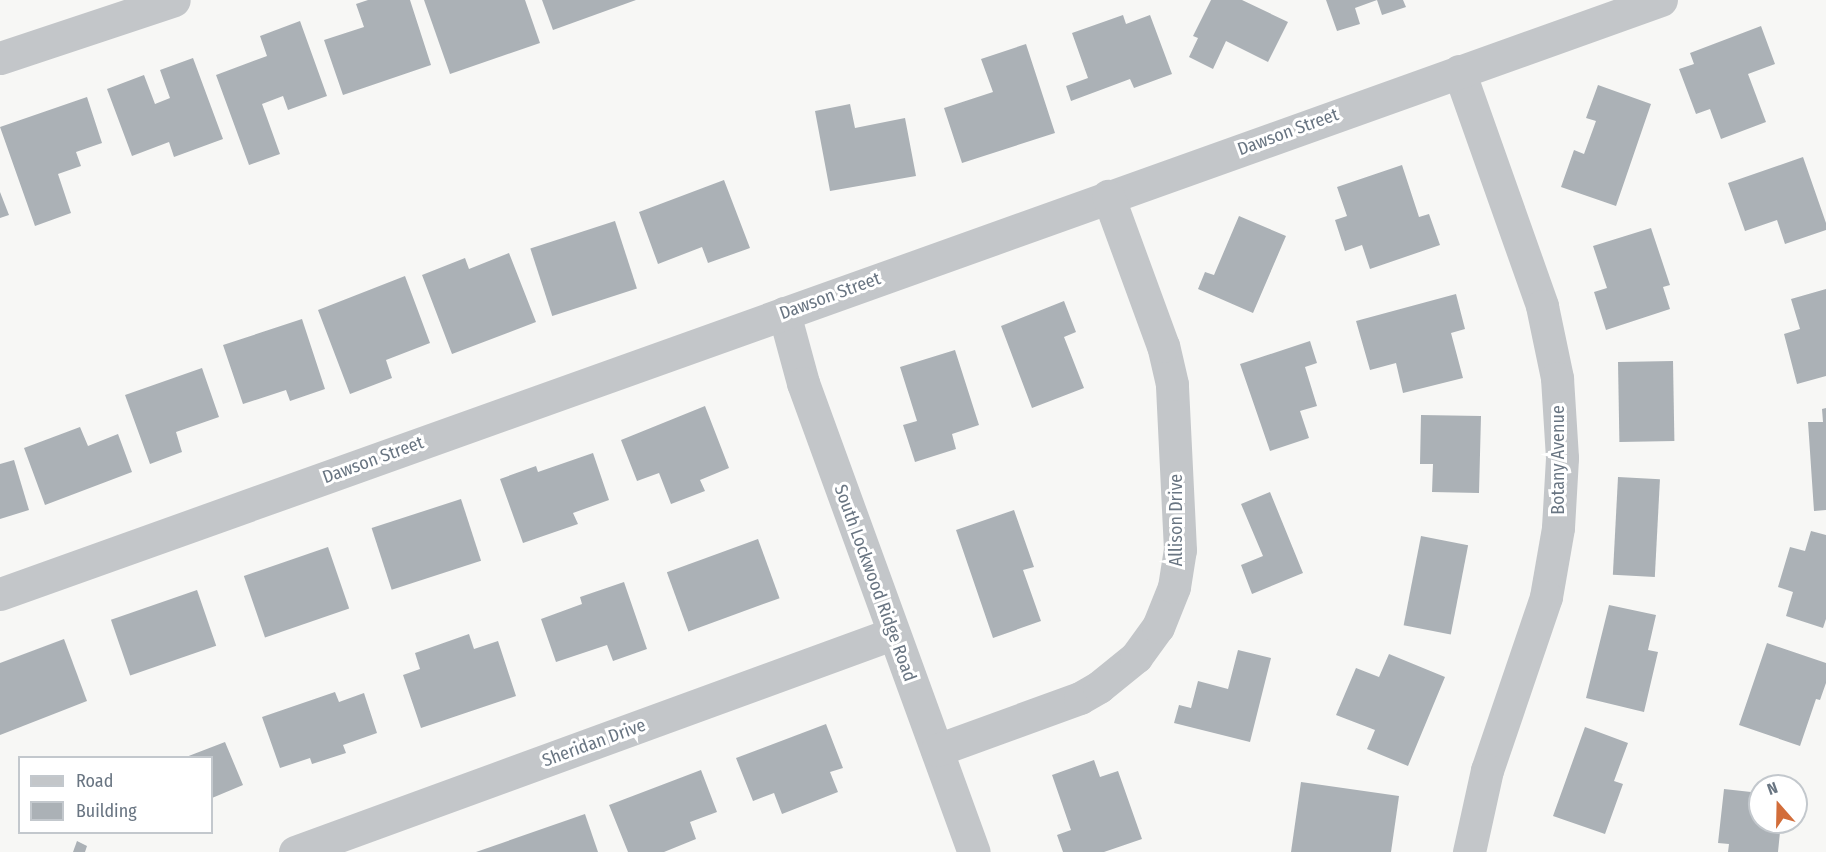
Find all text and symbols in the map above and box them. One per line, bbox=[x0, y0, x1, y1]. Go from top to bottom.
street label: Dawson Street bbox=[1235, 104, 1341, 160]
street label: Dawson Street bbox=[777, 268, 883, 324]
street label: Botany Avenue bbox=[1547, 405, 1569, 515]
street label: Dawson Street bbox=[320, 432, 426, 488]
street label: Allison Drive bbox=[1165, 474, 1187, 566]
street label: South Lockwood Ridge Road bbox=[829, 482, 921, 684]
street label: Sheridan Drive bbox=[539, 714, 649, 772]
legend bbox=[18, 756, 213, 834]
text: Road bbox=[76, 770, 113, 792]
north arrow bbox=[1748, 774, 1808, 834]
text: N bbox=[1765, 778, 1780, 799]
text: Building bbox=[76, 800, 137, 822]

